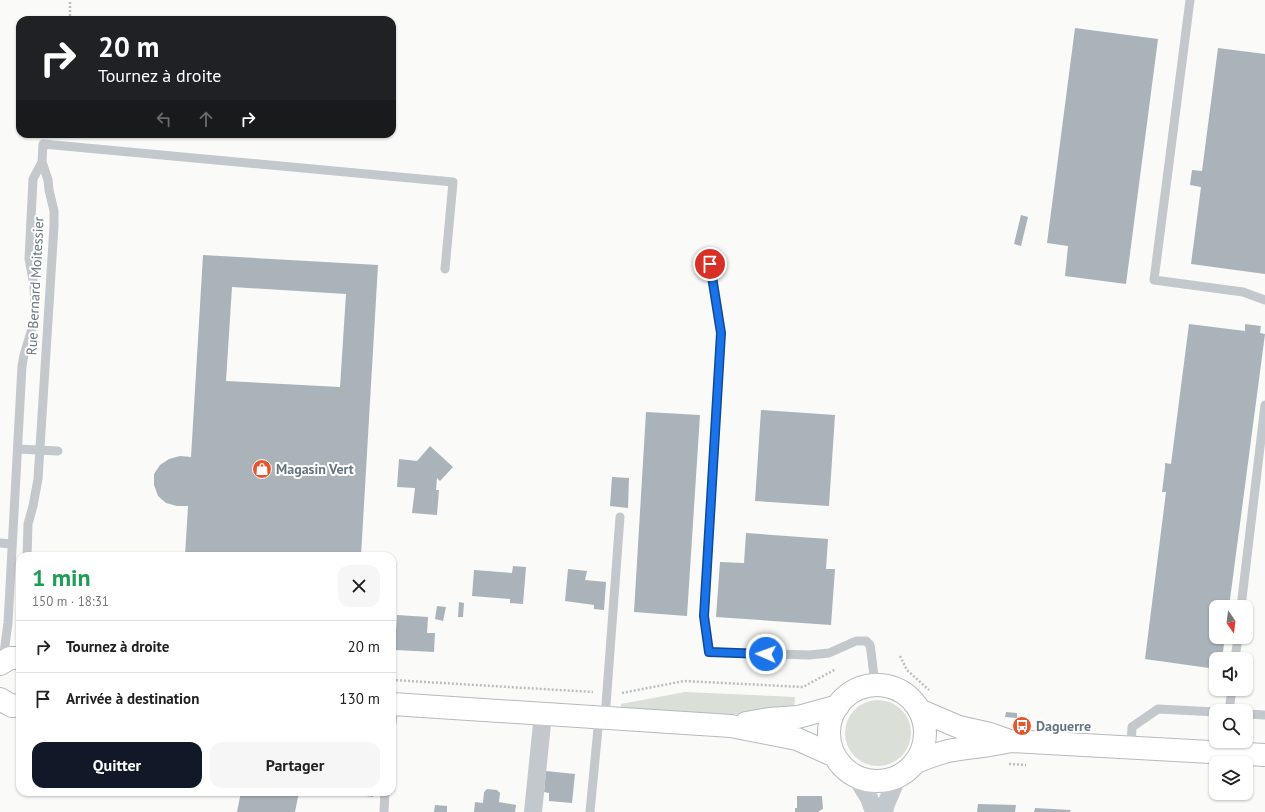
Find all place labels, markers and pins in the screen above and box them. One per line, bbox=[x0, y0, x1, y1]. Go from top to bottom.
pin bbox=[693, 247, 727, 281]
shop icon: Magasin Vert bbox=[251, 458, 273, 480]
place label: Magasin Vert bbox=[276, 460, 354, 478]
bus stop icon: Daguerre bbox=[1011, 715, 1033, 737]
place label: Daguerre bbox=[1036, 717, 1091, 735]

